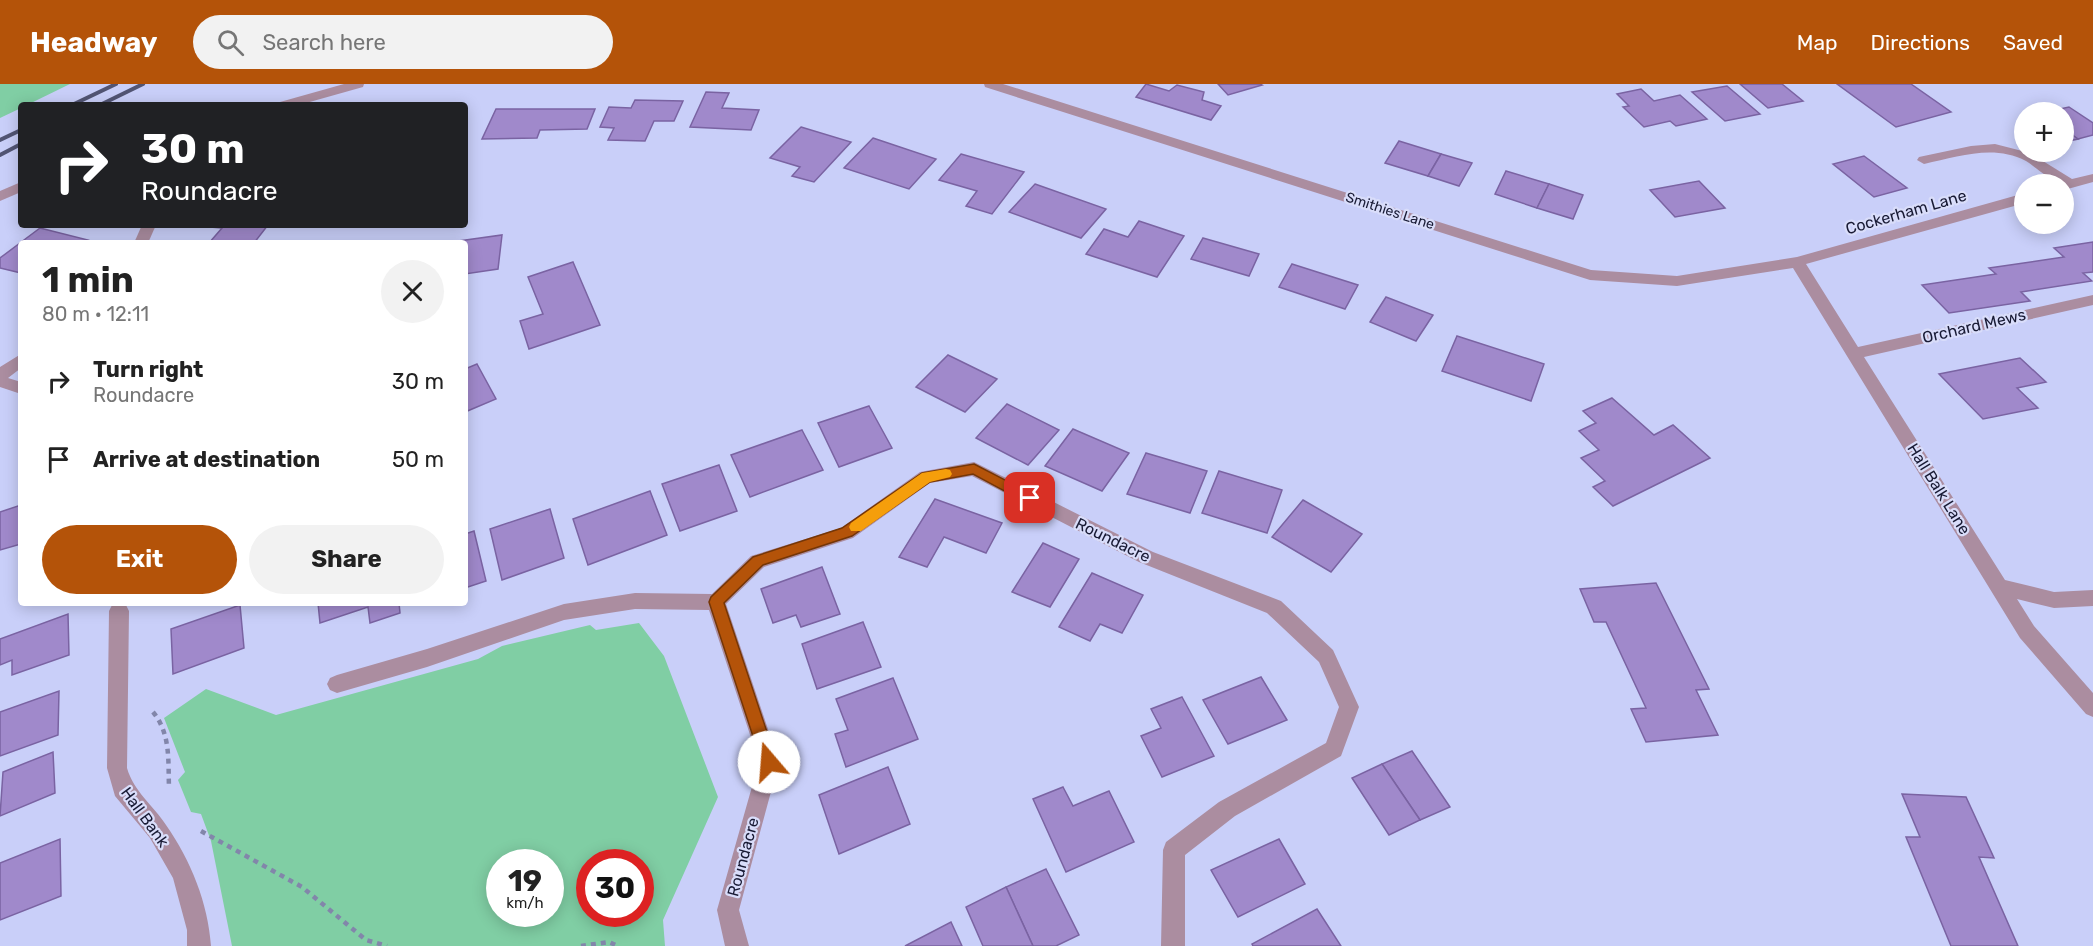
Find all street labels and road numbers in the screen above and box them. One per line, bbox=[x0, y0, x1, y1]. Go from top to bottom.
street label: Cockerham Lane bbox=[1843, 186, 1969, 238]
street label: Smithies Lane bbox=[1343, 189, 1437, 233]
street label: Orchard Mews bbox=[1920, 305, 2028, 347]
street label: Hall Balk Lane bbox=[1903, 440, 1975, 538]
street label: Roundacre bbox=[1072, 514, 1154, 566]
street label: Hall Bank bbox=[117, 783, 174, 851]
street label: Roundacre bbox=[723, 815, 763, 899]

